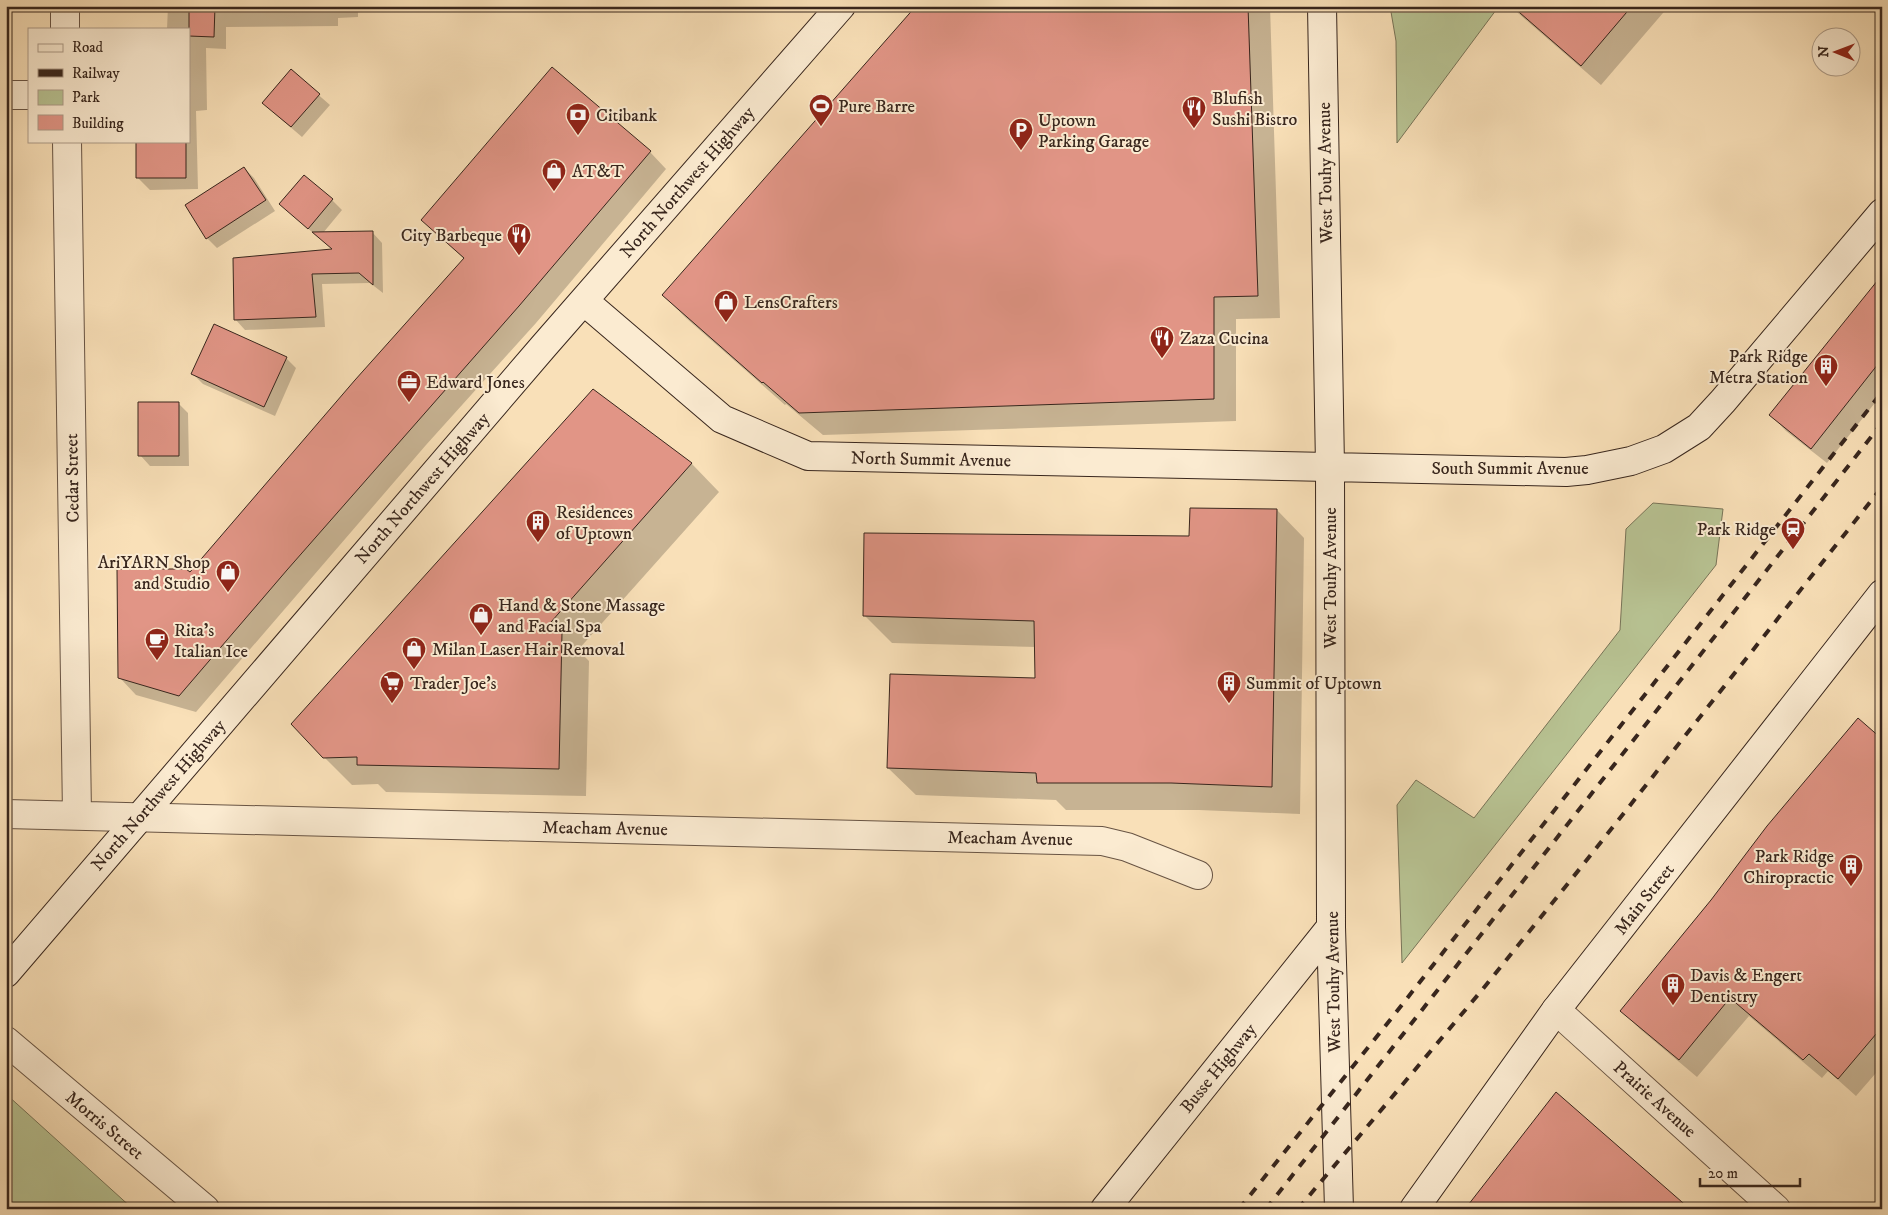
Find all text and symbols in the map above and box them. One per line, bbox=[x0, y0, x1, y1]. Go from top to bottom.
legend bbox=[28, 28, 190, 142]
north arrow bbox=[1810, 28, 1860, 78]
text: Road bbox=[72, 38, 104, 57]
text: N bbox=[1815, 45, 1833, 58]
text: Railway bbox=[72, 64, 120, 83]
text: Park bbox=[72, 88, 101, 107]
place label: Blufish Sushi Bistro bbox=[1212, 88, 1298, 131]
sports icon: Pure Barre bbox=[808, 93, 834, 127]
restaurant icon: Blufish Sushi Bistro bbox=[1181, 95, 1207, 129]
place label: Pure Barre bbox=[838, 96, 915, 118]
bank icon: Citibank bbox=[565, 102, 591, 136]
street label: North Northwest Highway bbox=[616, 102, 760, 263]
street label: West Touhy Avenue bbox=[1314, 102, 1338, 245]
place label: Citibank bbox=[596, 105, 657, 127]
place label: Uptown Parking Garage bbox=[1038, 110, 1149, 153]
text: Building bbox=[72, 114, 124, 133]
parking icon: Uptown Parking Garage bbox=[1008, 117, 1034, 151]
shop icon: AT&T bbox=[541, 158, 567, 192]
place label: AT&T bbox=[572, 161, 624, 183]
restaurant icon: City Barbeque bbox=[506, 222, 532, 256]
place label: City Barbeque bbox=[401, 225, 502, 247]
shop icon: LensCrafters bbox=[713, 289, 739, 323]
place label: LensCrafters bbox=[744, 292, 838, 314]
restaurant icon: Zaza Cucina bbox=[1149, 325, 1175, 359]
place label: Zaza Cucina bbox=[1180, 328, 1269, 350]
place label: Park Ridge Metra Station bbox=[1709, 346, 1809, 389]
building icon: Park Ridge Metra Station bbox=[1813, 353, 1839, 387]
office icon: Edward Jones bbox=[396, 369, 422, 403]
place label: Edward Jones bbox=[426, 372, 525, 394]
street label: North Northwest Highway bbox=[351, 408, 495, 569]
street label: Cedar Street bbox=[61, 433, 85, 523]
street label: North Summit Avenue bbox=[851, 448, 1011, 472]
street label: South Summit Avenue bbox=[1431, 458, 1589, 480]
place label: Residences of Uptown bbox=[556, 502, 633, 545]
street label: West Touhy Avenue bbox=[1320, 507, 1342, 650]
building icon: Residences of Uptown bbox=[525, 509, 551, 543]
station icon: Park Ridge bbox=[1780, 516, 1806, 550]
place label: Park Ridge bbox=[1697, 519, 1776, 541]
place label: AriYARN Shop and Studio bbox=[98, 552, 210, 595]
shop icon: AriYARN Shop and Studio bbox=[215, 559, 241, 593]
place label: Hand & Stone Massage and Facial Spa bbox=[498, 595, 665, 638]
shop icon: Hand & Stone Massage and Facial Spa bbox=[468, 602, 494, 636]
place label: Rita's Italian Ice bbox=[174, 620, 248, 663]
cafe icon: Rita's Italian Ice bbox=[144, 627, 170, 661]
shop icon: Milan Laser Hair Removal bbox=[401, 636, 427, 670]
place label: Milan Laser Hair Removal bbox=[432, 639, 625, 661]
supermarket icon: Trader Joe's bbox=[379, 670, 405, 704]
building icon: Summit of Uptown bbox=[1216, 670, 1242, 704]
place label: Trader Joe's bbox=[410, 673, 497, 695]
place label: Summit of Uptown bbox=[1246, 673, 1382, 695]
street label: North Northwest Highway bbox=[87, 715, 231, 876]
street label: Meacham Avenue bbox=[542, 817, 668, 841]
street label: Meacham Avenue bbox=[947, 827, 1073, 851]
place label: Park Ridge Chiropractic bbox=[1743, 846, 1834, 889]
building icon: Park Ridge Chiropractic bbox=[1838, 853, 1864, 887]
street label: Main Street bbox=[1610, 859, 1680, 940]
street label: West Touhy Avenue bbox=[1322, 911, 1346, 1054]
place label: Davis & Engert Dentistry bbox=[1690, 965, 1802, 1008]
building icon: Davis & Engert Dentistry bbox=[1660, 972, 1686, 1006]
street label: Busse Highway bbox=[1176, 1019, 1262, 1118]
street label: Prairie Avenue bbox=[1608, 1057, 1700, 1143]
street label: Morris Street bbox=[61, 1087, 148, 1165]
scale bar bbox=[1700, 1155, 1800, 1187]
text: 20 m bbox=[1708, 1164, 1738, 1183]

